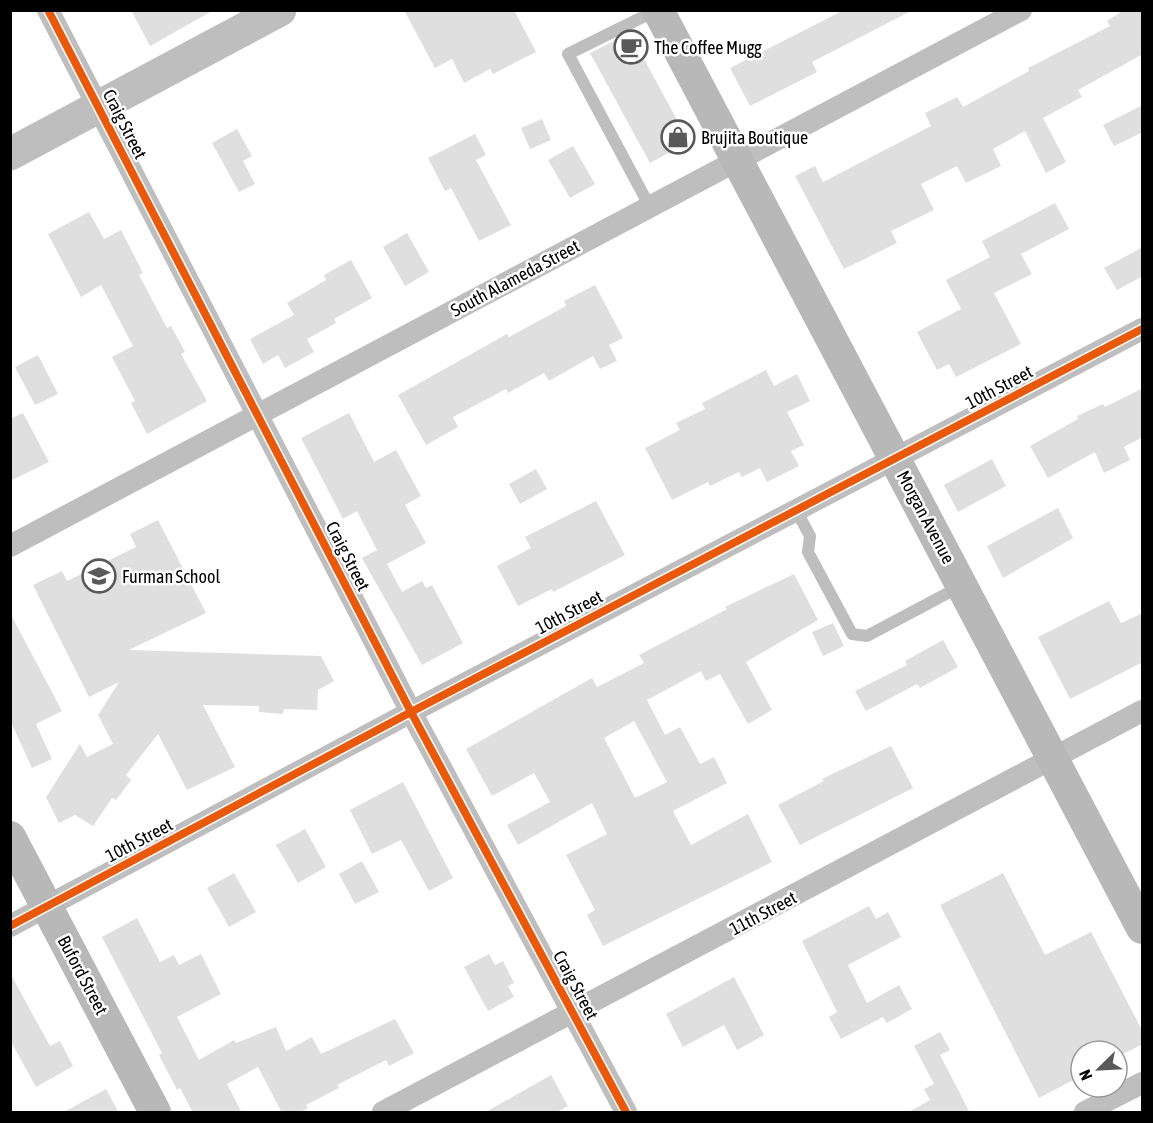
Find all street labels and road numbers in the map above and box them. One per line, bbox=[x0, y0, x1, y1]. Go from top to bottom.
street label: Craig Street bbox=[99, 86, 151, 162]
street label: South Alameda Street bbox=[447, 235, 583, 321]
street label: 10th Street bbox=[962, 361, 1036, 413]
street label: Morgan Avenue bbox=[893, 467, 959, 567]
street label: Craig Street bbox=[322, 518, 374, 594]
street label: 10th Street bbox=[532, 586, 606, 638]
street label: 10th Street bbox=[102, 814, 176, 866]
street label: 11th Street bbox=[726, 887, 800, 939]
street label: Buford Street bbox=[53, 932, 113, 1018]
street label: Craig Street bbox=[549, 947, 603, 1023]

